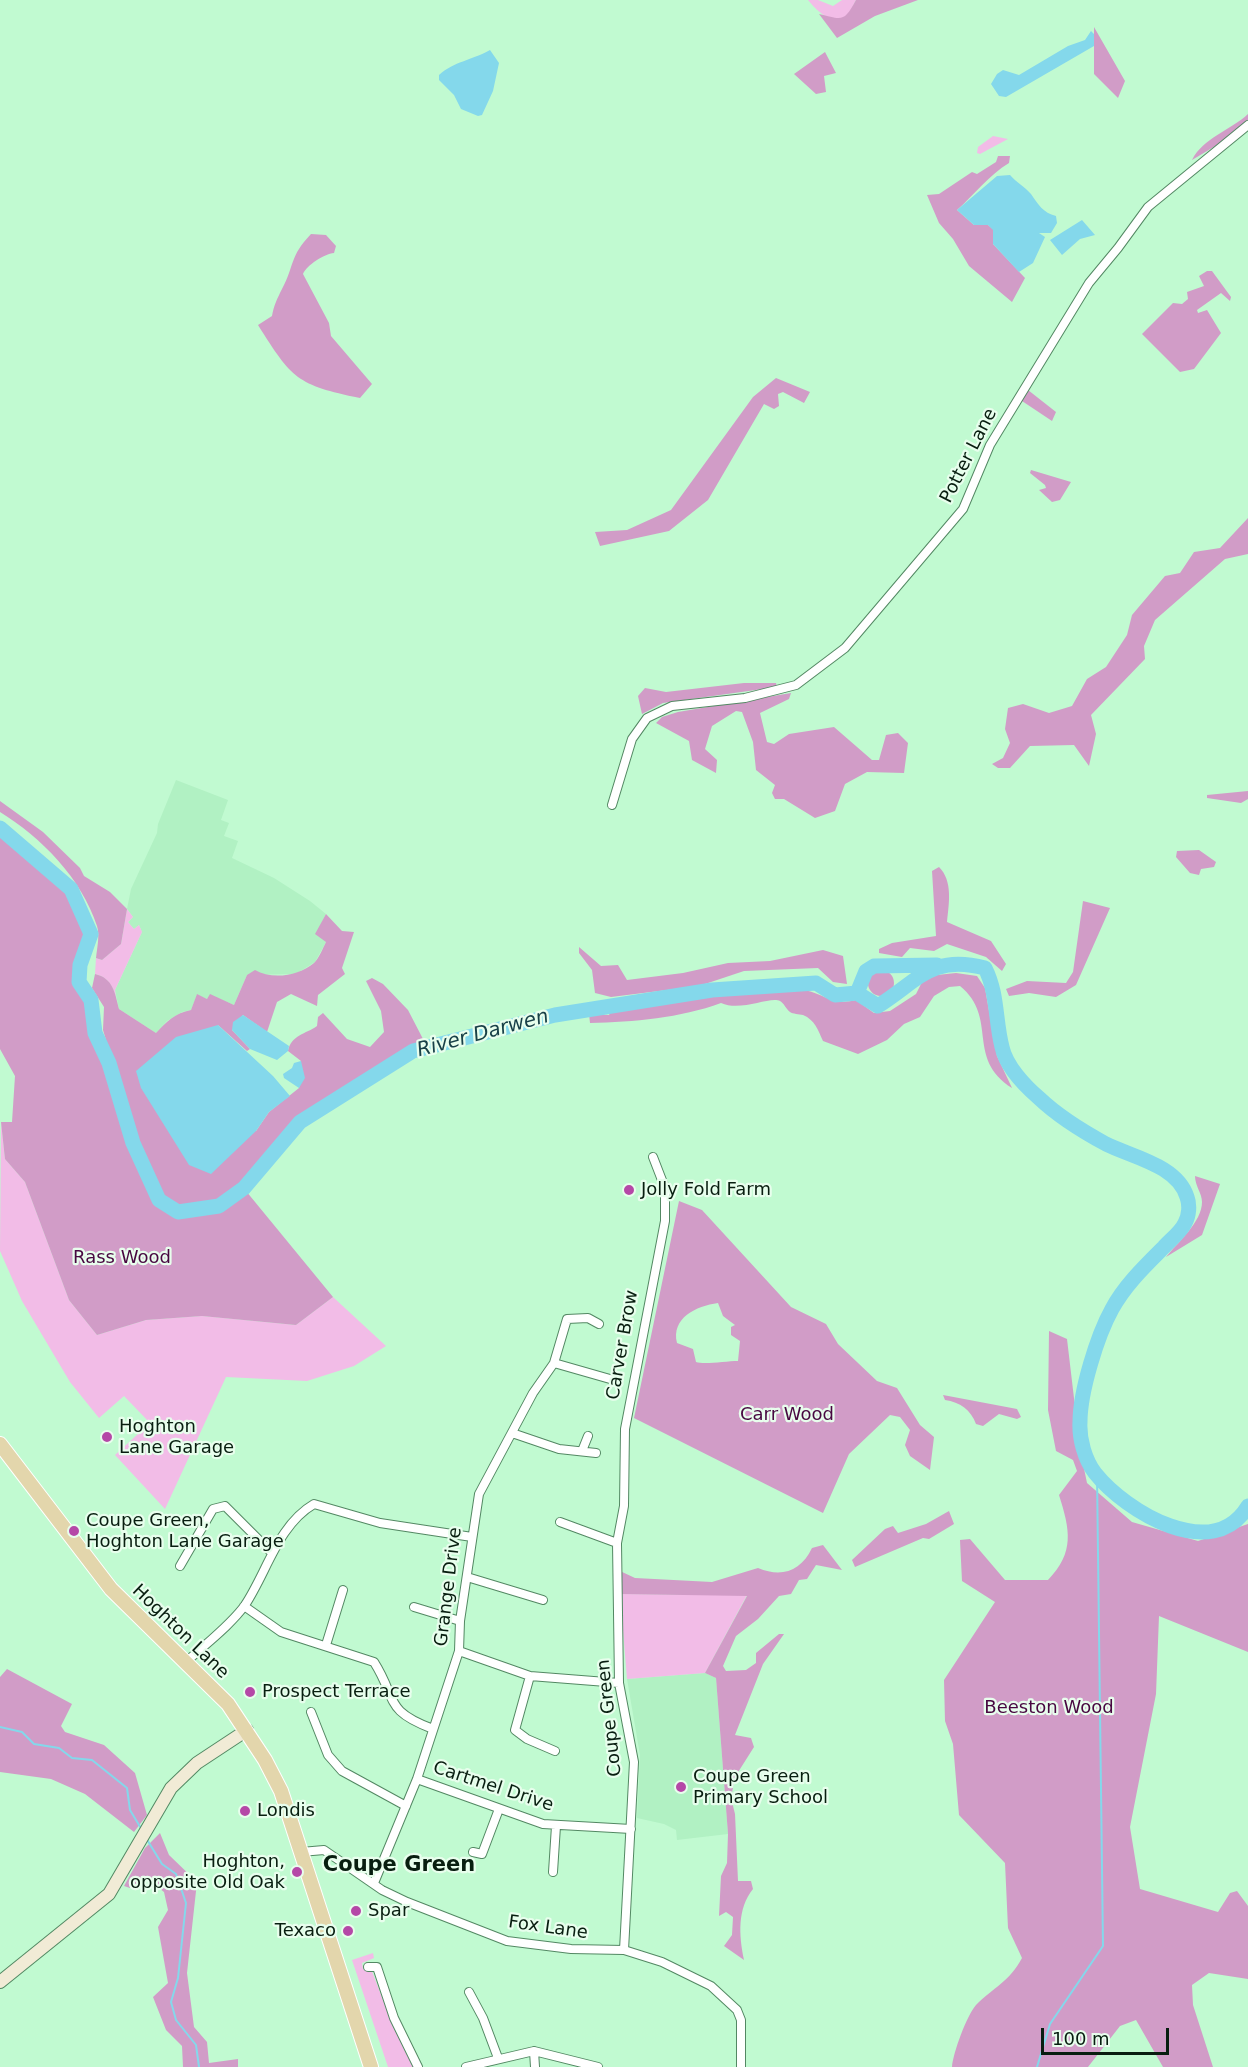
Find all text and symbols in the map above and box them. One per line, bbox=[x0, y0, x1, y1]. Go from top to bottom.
street label: Potter Lane bbox=[936, 405, 1002, 507]
water label: River Darwen bbox=[415, 1005, 551, 1063]
place label: Jolly Fold Farm bbox=[641, 1179, 771, 1201]
marker: Jolly Fold Farm bbox=[622, 1183, 636, 1197]
park label: Rass Wood bbox=[73, 1247, 171, 1269]
street label: Carver Brow bbox=[603, 1288, 643, 1402]
park label: Carr Wood bbox=[740, 1404, 834, 1426]
place label: Hoghton Lane Garage bbox=[119, 1416, 234, 1458]
marker: Hoghton Lane Garage bbox=[100, 1430, 114, 1444]
place label: Coupe Green, Hoghton Lane Garage bbox=[86, 1510, 284, 1552]
marker: Coupe Green, Hoghton Lane Garage bbox=[67, 1524, 81, 1538]
street label: Grange Drive bbox=[431, 1526, 467, 1648]
street label: Hoghton Lane bbox=[127, 1580, 233, 1684]
street label: Coupe Green bbox=[593, 1658, 627, 1778]
place label: Prospect Terrace bbox=[262, 1681, 411, 1703]
marker: Prospect Terrace bbox=[243, 1685, 257, 1699]
park label: Beeston Wood bbox=[984, 1697, 1114, 1719]
street label: Cartmel Drive bbox=[430, 1757, 556, 1817]
place label: Coupe Green Primary School bbox=[693, 1766, 828, 1808]
marker: Coupe Green Primary School bbox=[674, 1780, 688, 1794]
place label: Londis bbox=[257, 1800, 315, 1822]
marker: Londis bbox=[238, 1804, 252, 1818]
place label: Hoghton, opposite Old Oak bbox=[130, 1851, 285, 1894]
district label: Coupe Green bbox=[323, 1853, 475, 1879]
marker: Hoghton, opposite Old Oak bbox=[290, 1865, 304, 1879]
place label: Spar bbox=[368, 1900, 409, 1922]
marker: Spar bbox=[349, 1904, 363, 1918]
street label: Fox Lane bbox=[507, 1912, 589, 1944]
place label: Texaco bbox=[275, 1920, 336, 1942]
marker: Texaco bbox=[341, 1924, 355, 1938]
scale bar bbox=[1044, 2016, 1172, 2054]
text: 100 m bbox=[1052, 2028, 1110, 2049]

